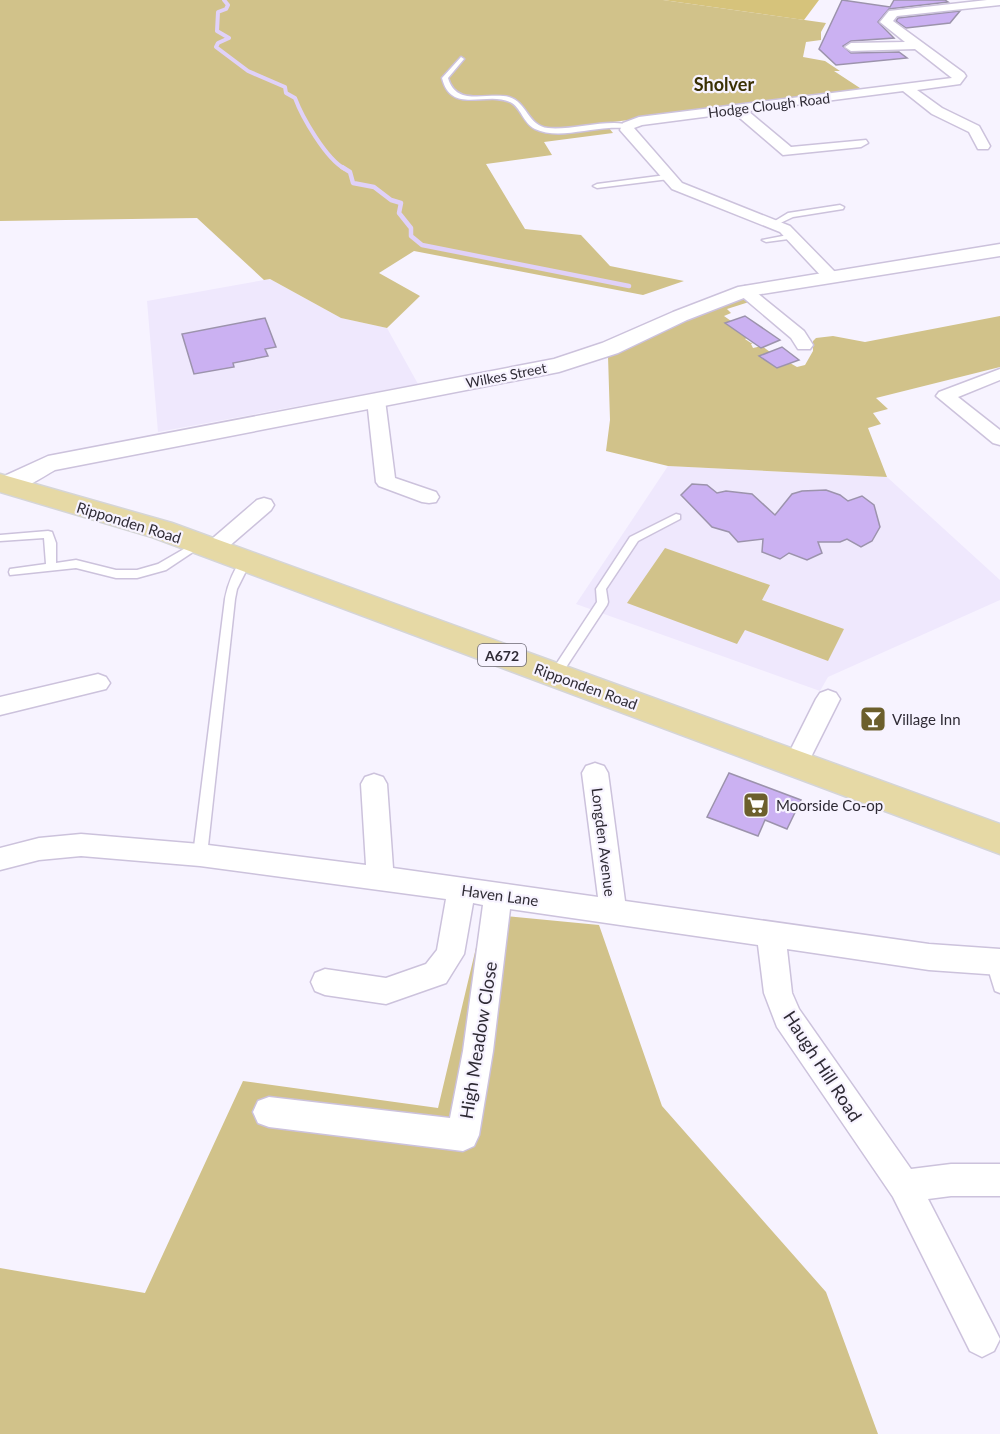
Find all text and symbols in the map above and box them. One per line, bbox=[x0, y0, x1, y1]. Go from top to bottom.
district label: Sholver bbox=[694, 73, 754, 95]
street label: Hodge Clough Road bbox=[707, 89, 831, 121]
street label: Wilkes Street bbox=[464, 359, 548, 391]
street label: Ripponden Road bbox=[75, 498, 183, 546]
road number: A672 bbox=[478, 644, 526, 666]
street label: Ripponden Road bbox=[532, 659, 640, 713]
bar icon: Village Inn bbox=[858, 704, 888, 734]
place label: Village Inn bbox=[892, 710, 961, 728]
street label: Longden Avenue bbox=[588, 787, 620, 897]
supermarket icon: Moorside Co-op bbox=[741, 790, 771, 820]
place label: Moorside Co-op bbox=[776, 796, 883, 814]
street label: Haven Lane bbox=[460, 881, 540, 909]
street label: High Meadow Close bbox=[455, 960, 501, 1120]
street label: Haugh Hill Road bbox=[779, 1007, 867, 1125]

